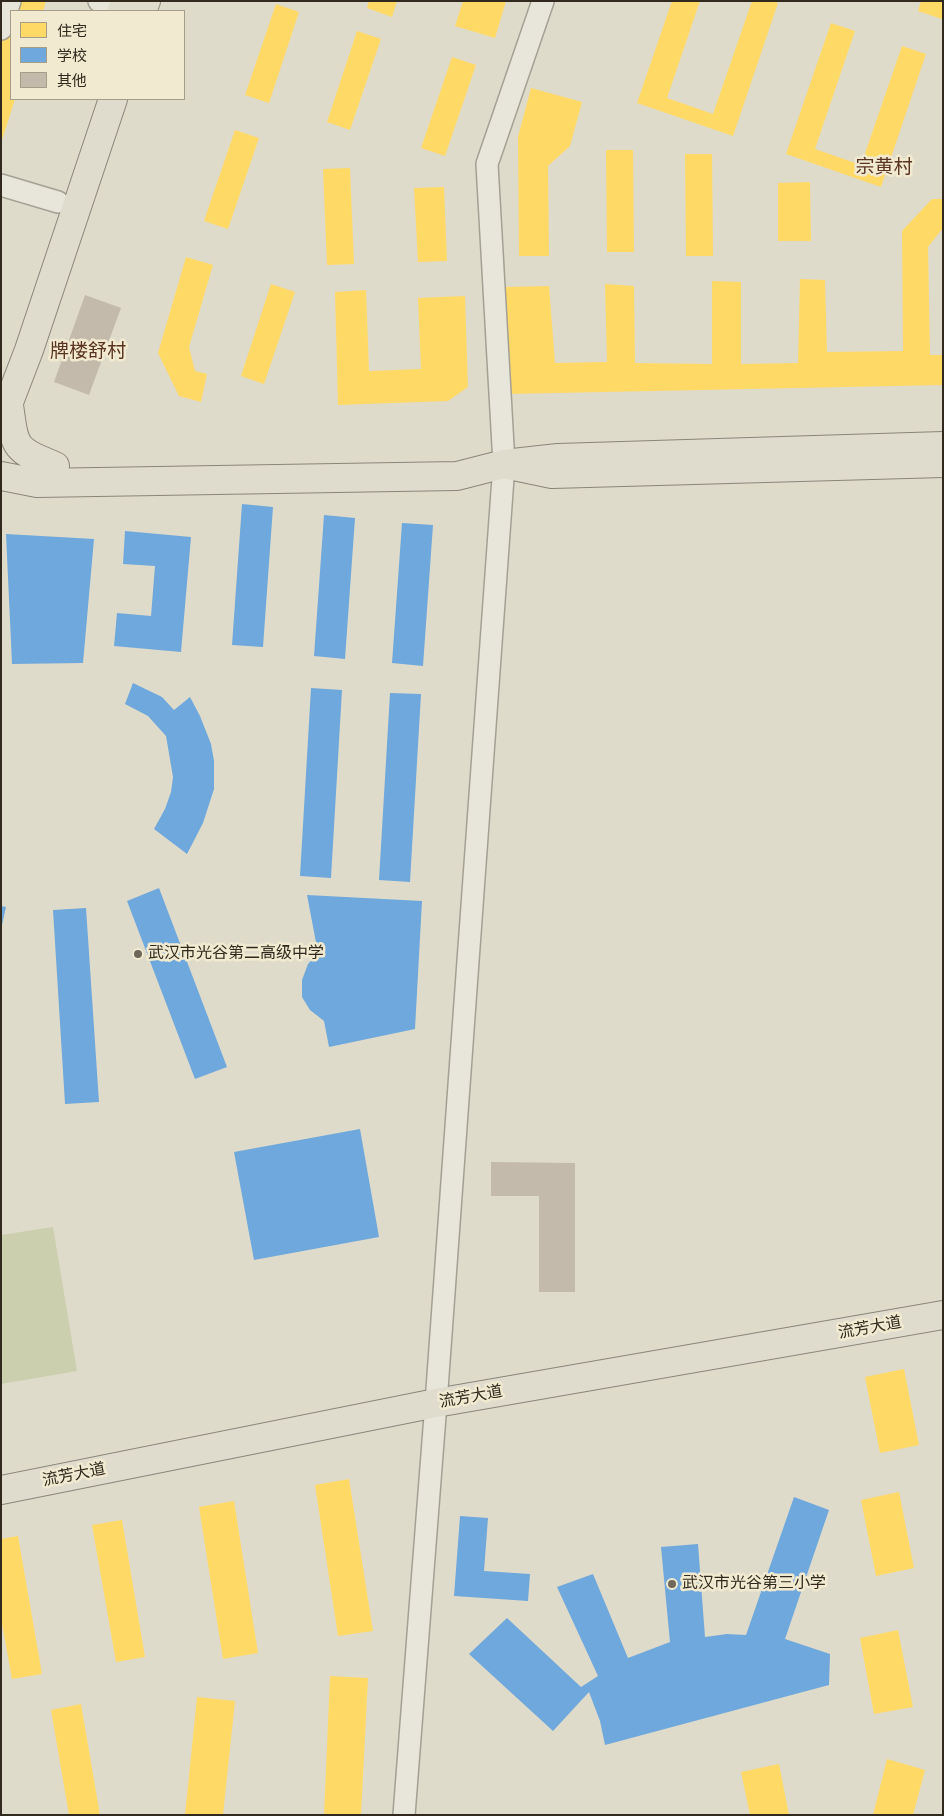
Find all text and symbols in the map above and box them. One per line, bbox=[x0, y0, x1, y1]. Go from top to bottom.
legend bbox=[10, 10, 185, 100]
text: 住宅 bbox=[57, 22, 87, 40]
text: 学校 bbox=[57, 47, 87, 65]
text: 其他 bbox=[57, 72, 87, 90]
district label: 宗黄村 bbox=[856, 157, 912, 179]
district label: 牌楼舒村 bbox=[50, 341, 126, 363]
place label: 武汉市光谷第二高级中学 bbox=[148, 944, 324, 964]
marker: 武汉市光谷第二高级中学 bbox=[132, 948, 144, 960]
street label: 流芳大道 bbox=[837, 1313, 903, 1343]
street label: 流芳大道 bbox=[438, 1382, 504, 1412]
street label: 流芳大道 bbox=[41, 1459, 107, 1491]
place label: 武汉市光谷第三小学 bbox=[682, 1574, 826, 1594]
marker: 武汉市光谷第三小学 bbox=[666, 1578, 678, 1590]

